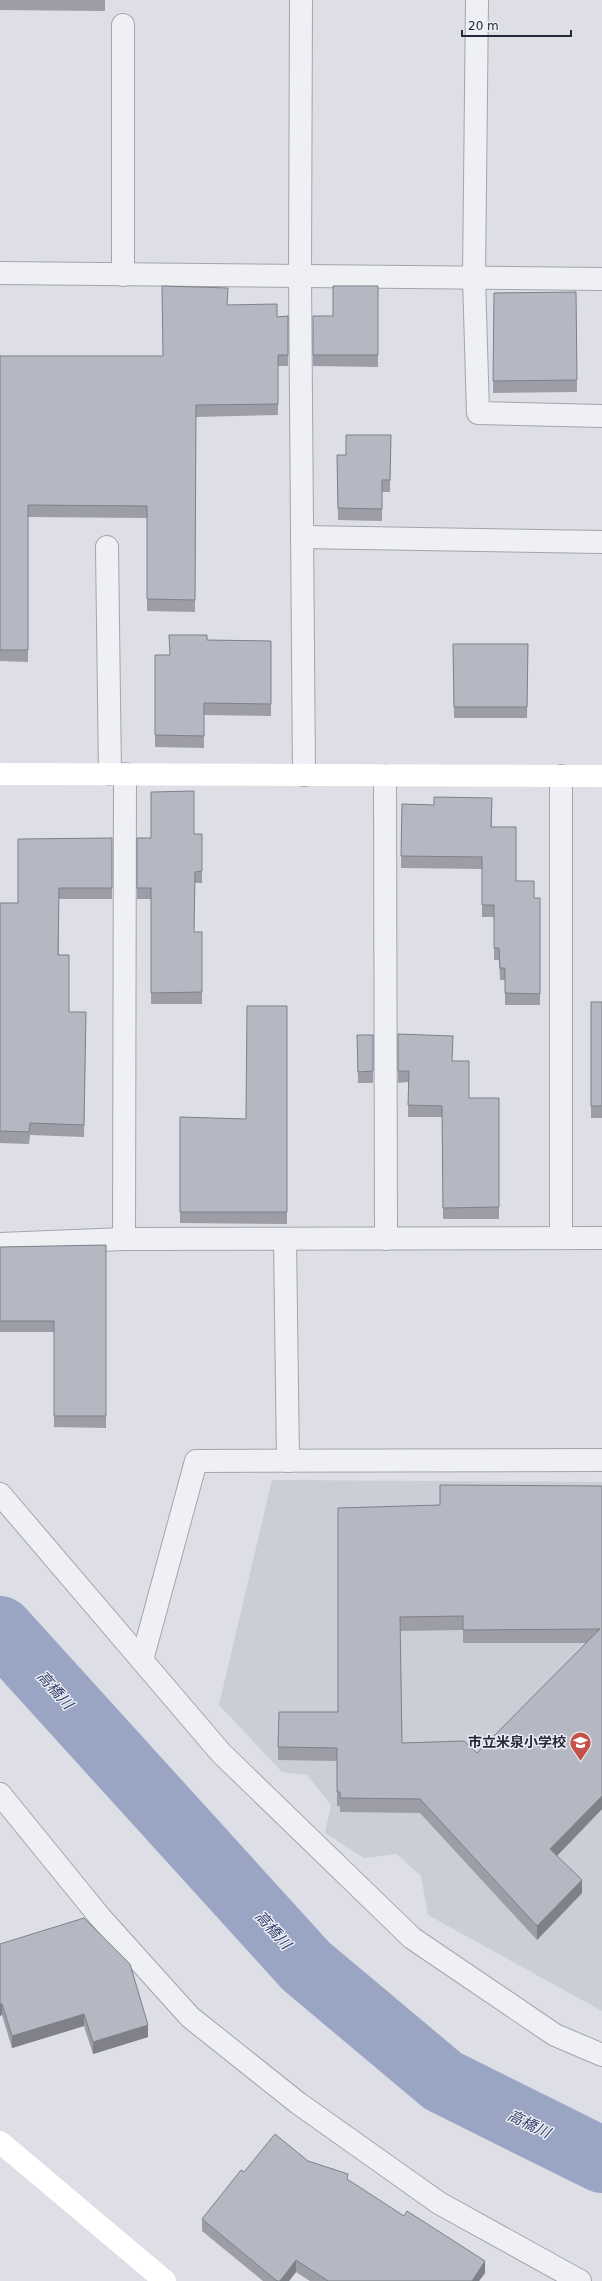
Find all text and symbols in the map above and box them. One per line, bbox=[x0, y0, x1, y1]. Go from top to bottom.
scale bar bbox=[462, 12, 571, 38]
text: 20 m bbox=[468, 19, 499, 33]
water label: 高橋川 bbox=[33, 1667, 78, 1714]
school or university icon: 市立米泉小学校 bbox=[568, 1729, 594, 1762]
place label: 市立米泉小学校 bbox=[468, 1734, 566, 1750]
water label: 高橋川 bbox=[251, 1907, 296, 1954]
water label: 高橋川 bbox=[505, 2106, 555, 2143]

